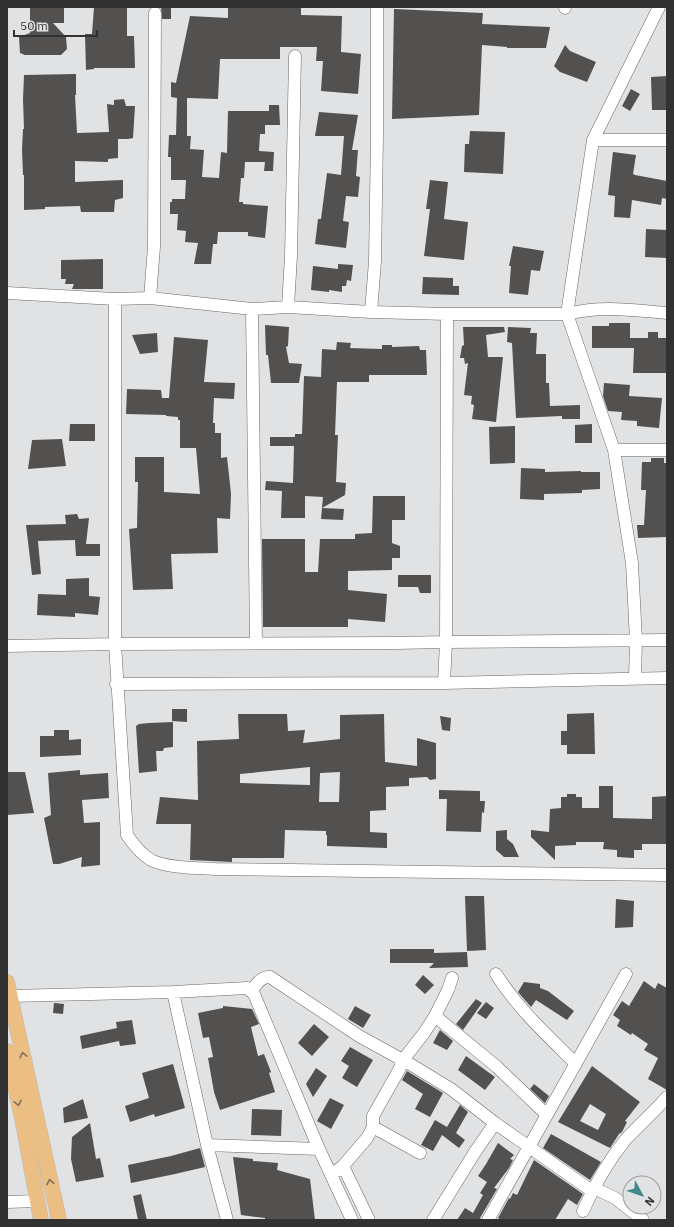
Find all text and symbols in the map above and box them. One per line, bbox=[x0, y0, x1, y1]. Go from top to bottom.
scale bar bbox=[14, 12, 97, 38]
text: 50 m bbox=[20, 18, 48, 33]
one-way arrow bbox=[19, 1052, 27, 1058]
one-way arrow bbox=[14, 1099, 22, 1106]
north arrow bbox=[622, 1175, 662, 1215]
one-way arrow bbox=[47, 1179, 55, 1185]
text: N bbox=[642, 1194, 658, 1209]

